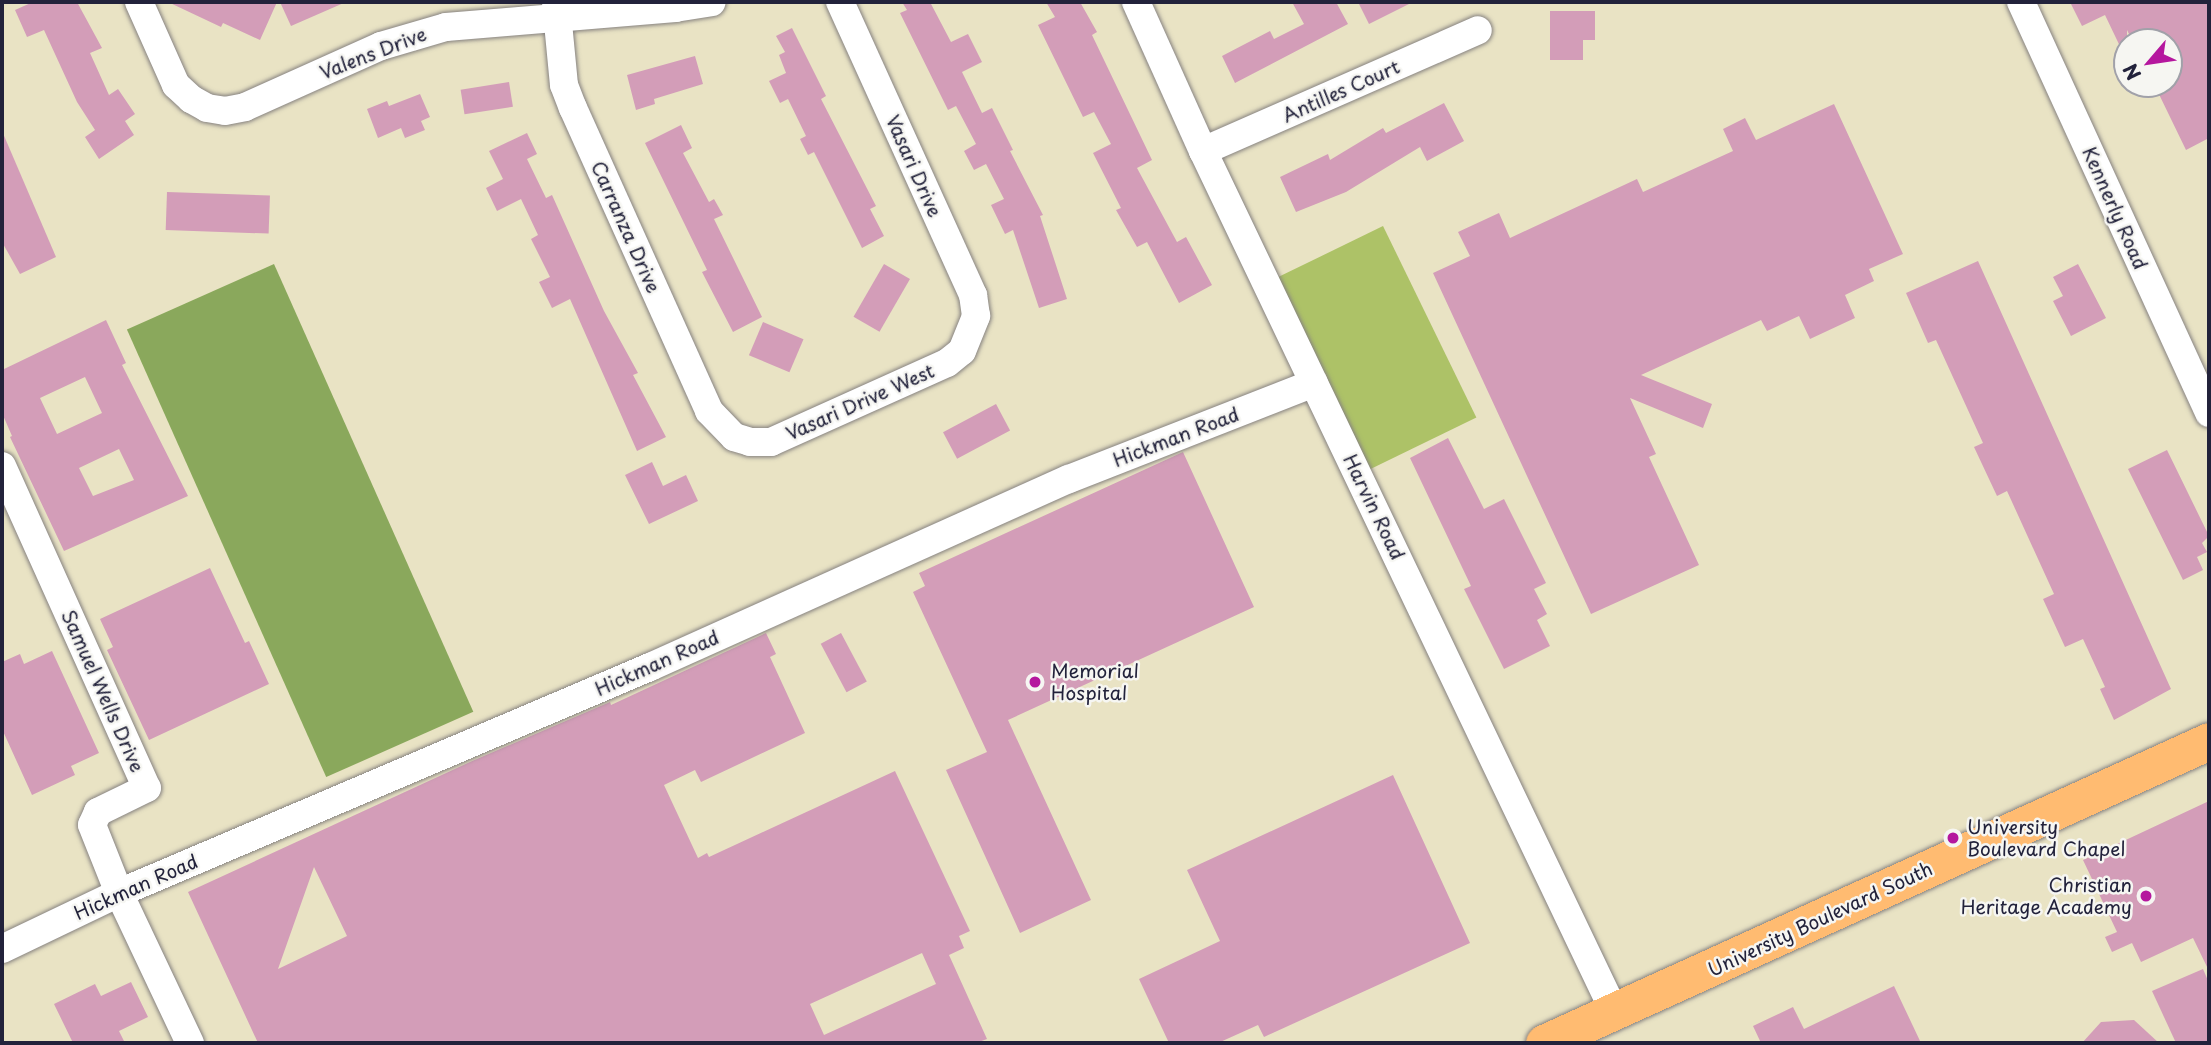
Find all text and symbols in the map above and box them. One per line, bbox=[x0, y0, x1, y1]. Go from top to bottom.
street label: Valens Drive bbox=[316, 22, 430, 84]
north arrow bbox=[2113, 28, 2183, 98]
street label: Antilles Court bbox=[1278, 55, 1404, 127]
text: N bbox=[2115, 59, 2147, 86]
street label: Vasari Drive bbox=[881, 110, 947, 222]
street label: Kennerly Road bbox=[2077, 142, 2153, 274]
street label: Carranza Drive bbox=[587, 158, 665, 296]
street label: Vasari Drive West bbox=[781, 359, 939, 445]
street label: Hickman Road bbox=[1110, 403, 1242, 471]
street label: Harvin Road bbox=[1339, 451, 1409, 563]
street label: Samuel Wells Drive bbox=[56, 605, 150, 777]
street label: Hickman Road bbox=[592, 626, 722, 700]
place label: Memorial Hospital bbox=[1051, 660, 1139, 704]
marker: Memorial Hospital bbox=[1025, 672, 1045, 692]
place label: University Boulevard Chapel bbox=[1967, 816, 2127, 860]
marker: University Boulevard Chapel bbox=[1945, 830, 1961, 846]
street label: Hickman Road bbox=[71, 850, 201, 924]
street label: University Boulevard South bbox=[1704, 857, 1936, 981]
place label: Christian Heritage Academy bbox=[1961, 874, 2132, 918]
marker: Christian Heritage Academy bbox=[2138, 888, 2154, 904]

